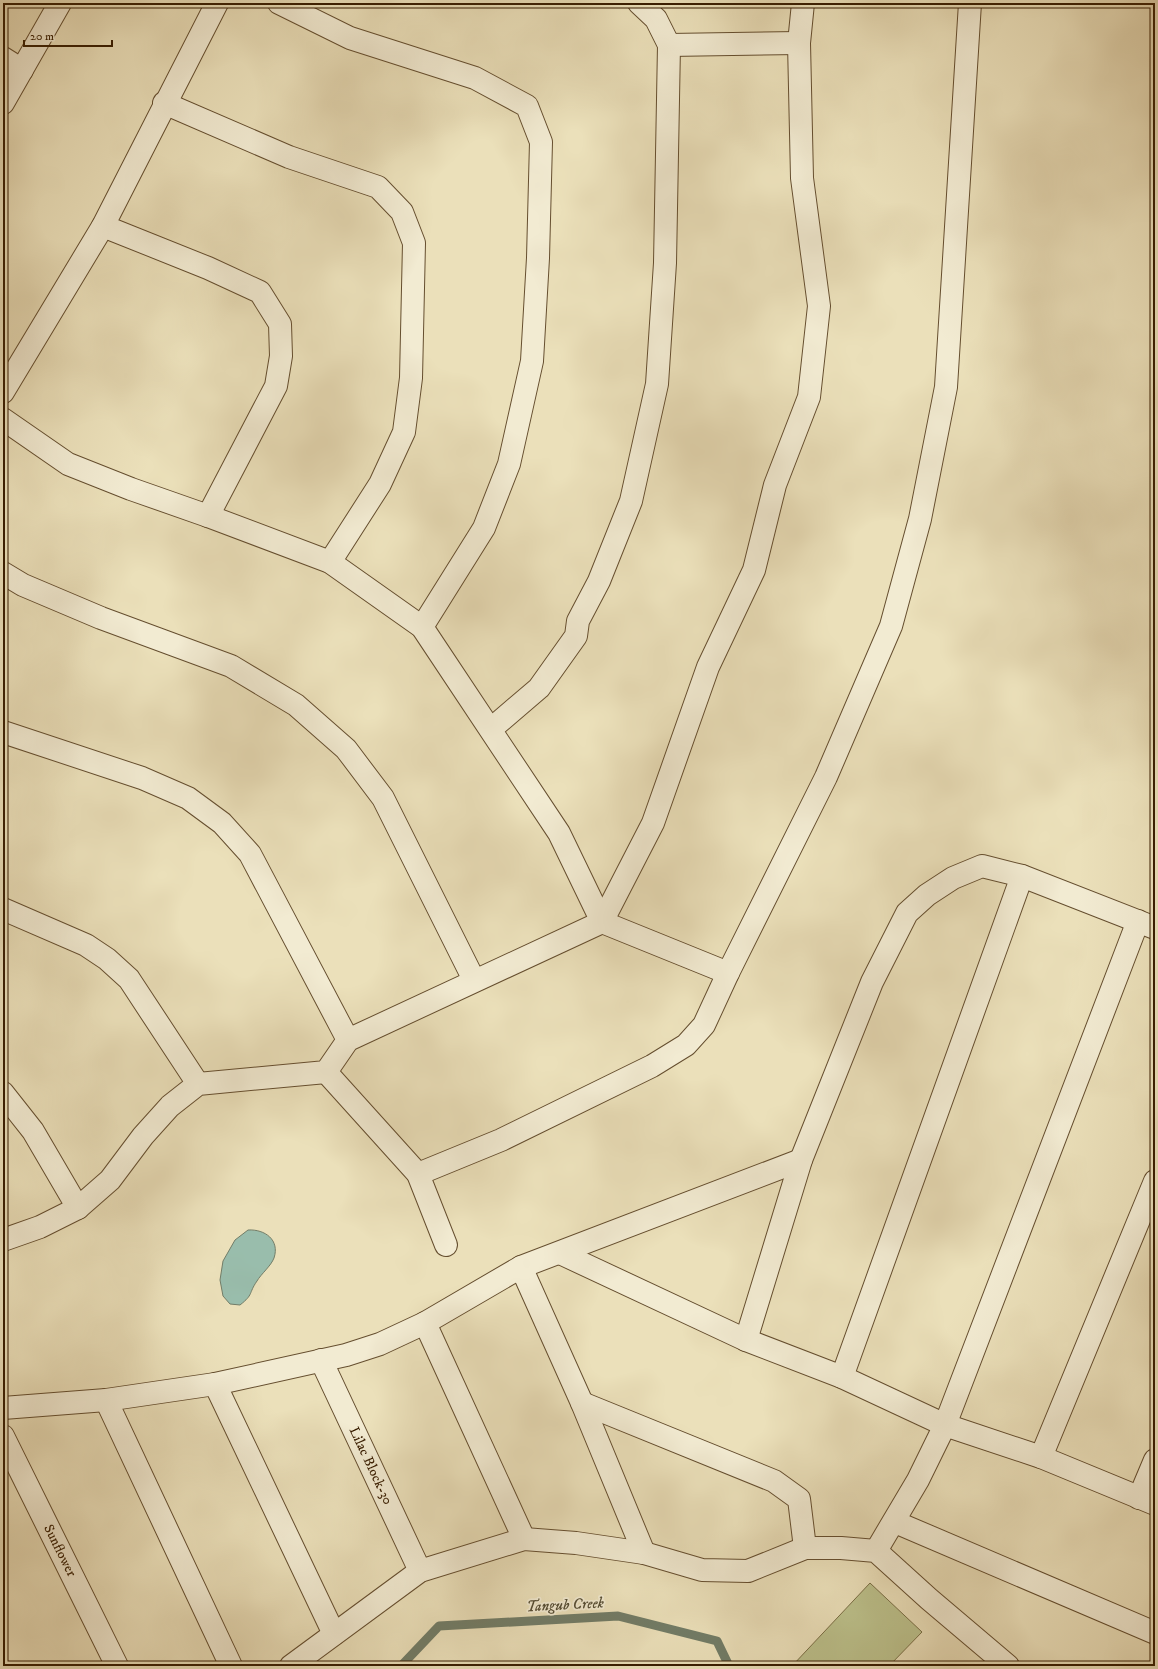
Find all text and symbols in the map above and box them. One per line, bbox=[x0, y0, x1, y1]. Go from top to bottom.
scale bar bbox=[24, 22, 112, 48]
text: 20 m bbox=[30, 29, 54, 44]
street label: Lilac Block-30 bbox=[345, 1424, 397, 1508]
street label: Sunflower bbox=[39, 1522, 81, 1581]
water label: Tangub Creek bbox=[526, 1593, 605, 1617]

